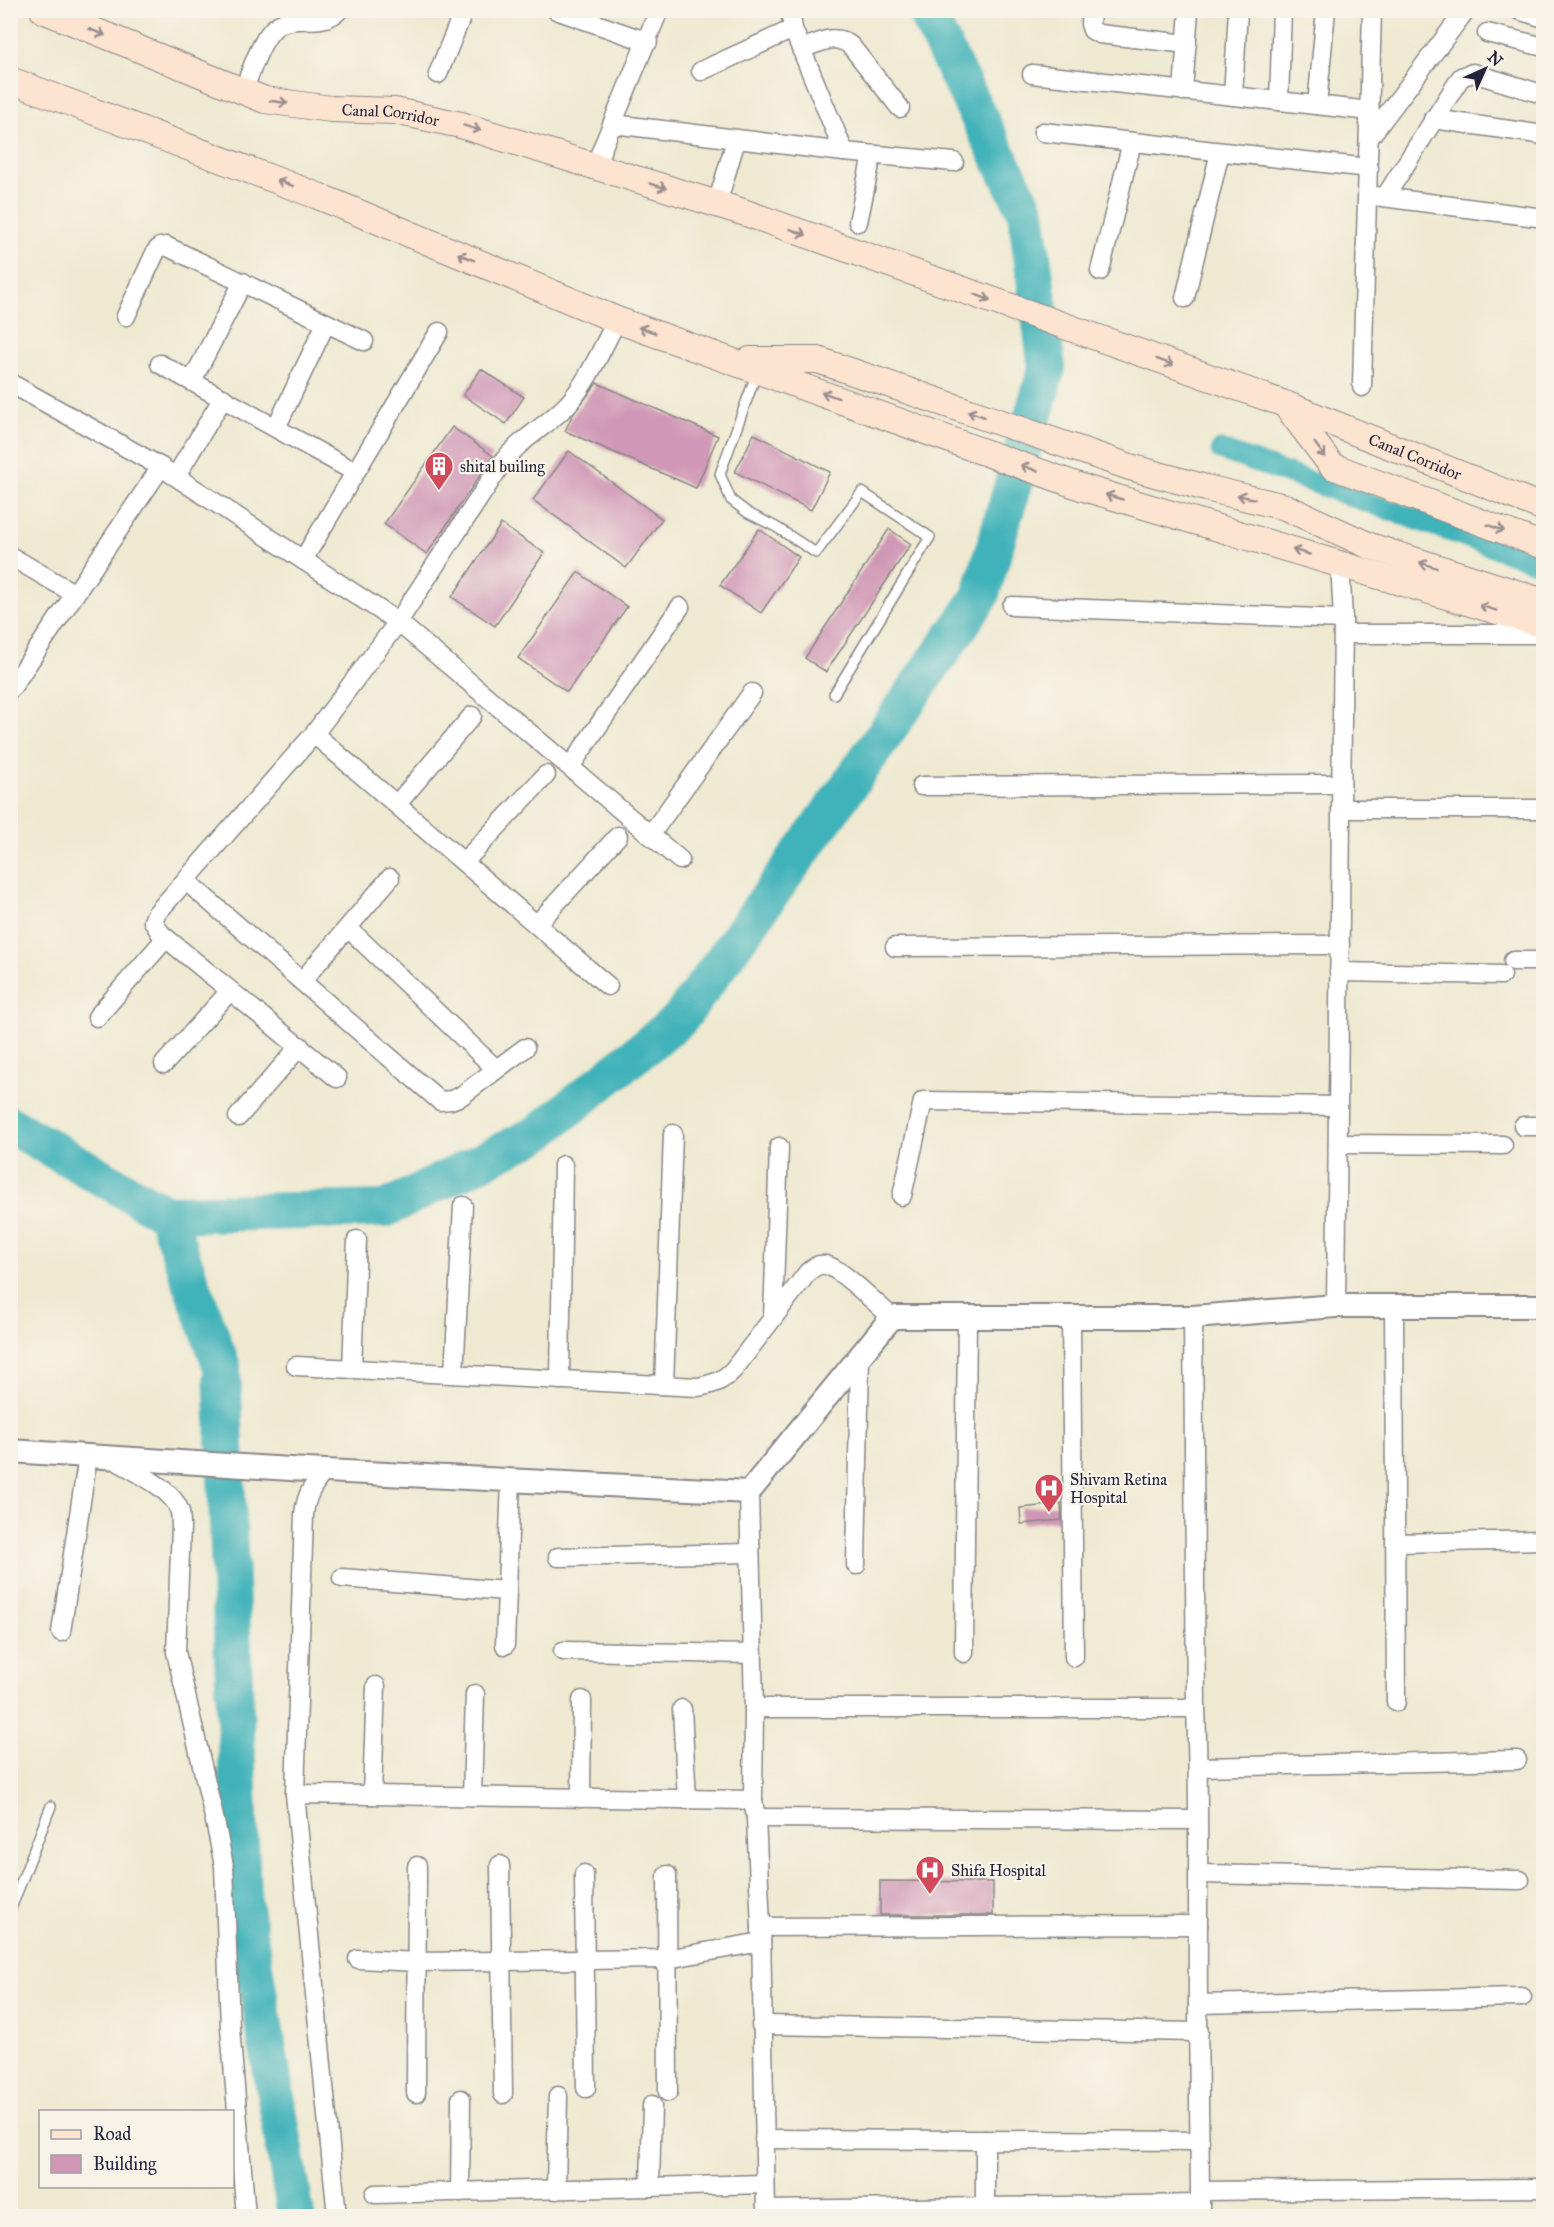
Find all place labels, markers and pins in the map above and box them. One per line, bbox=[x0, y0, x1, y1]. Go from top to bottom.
building icon: shital builing bbox=[423, 450, 455, 492]
place label: shital builing bbox=[460, 457, 545, 477]
place label: Shivam Retina Hospital bbox=[1070, 1470, 1167, 1507]
hospital icon: Shivam Retina Hospital bbox=[1033, 1472, 1065, 1514]
hospital icon: Shifa Hospital bbox=[914, 1854, 946, 1896]
place label: Shifa Hospital bbox=[951, 1861, 1047, 1880]

